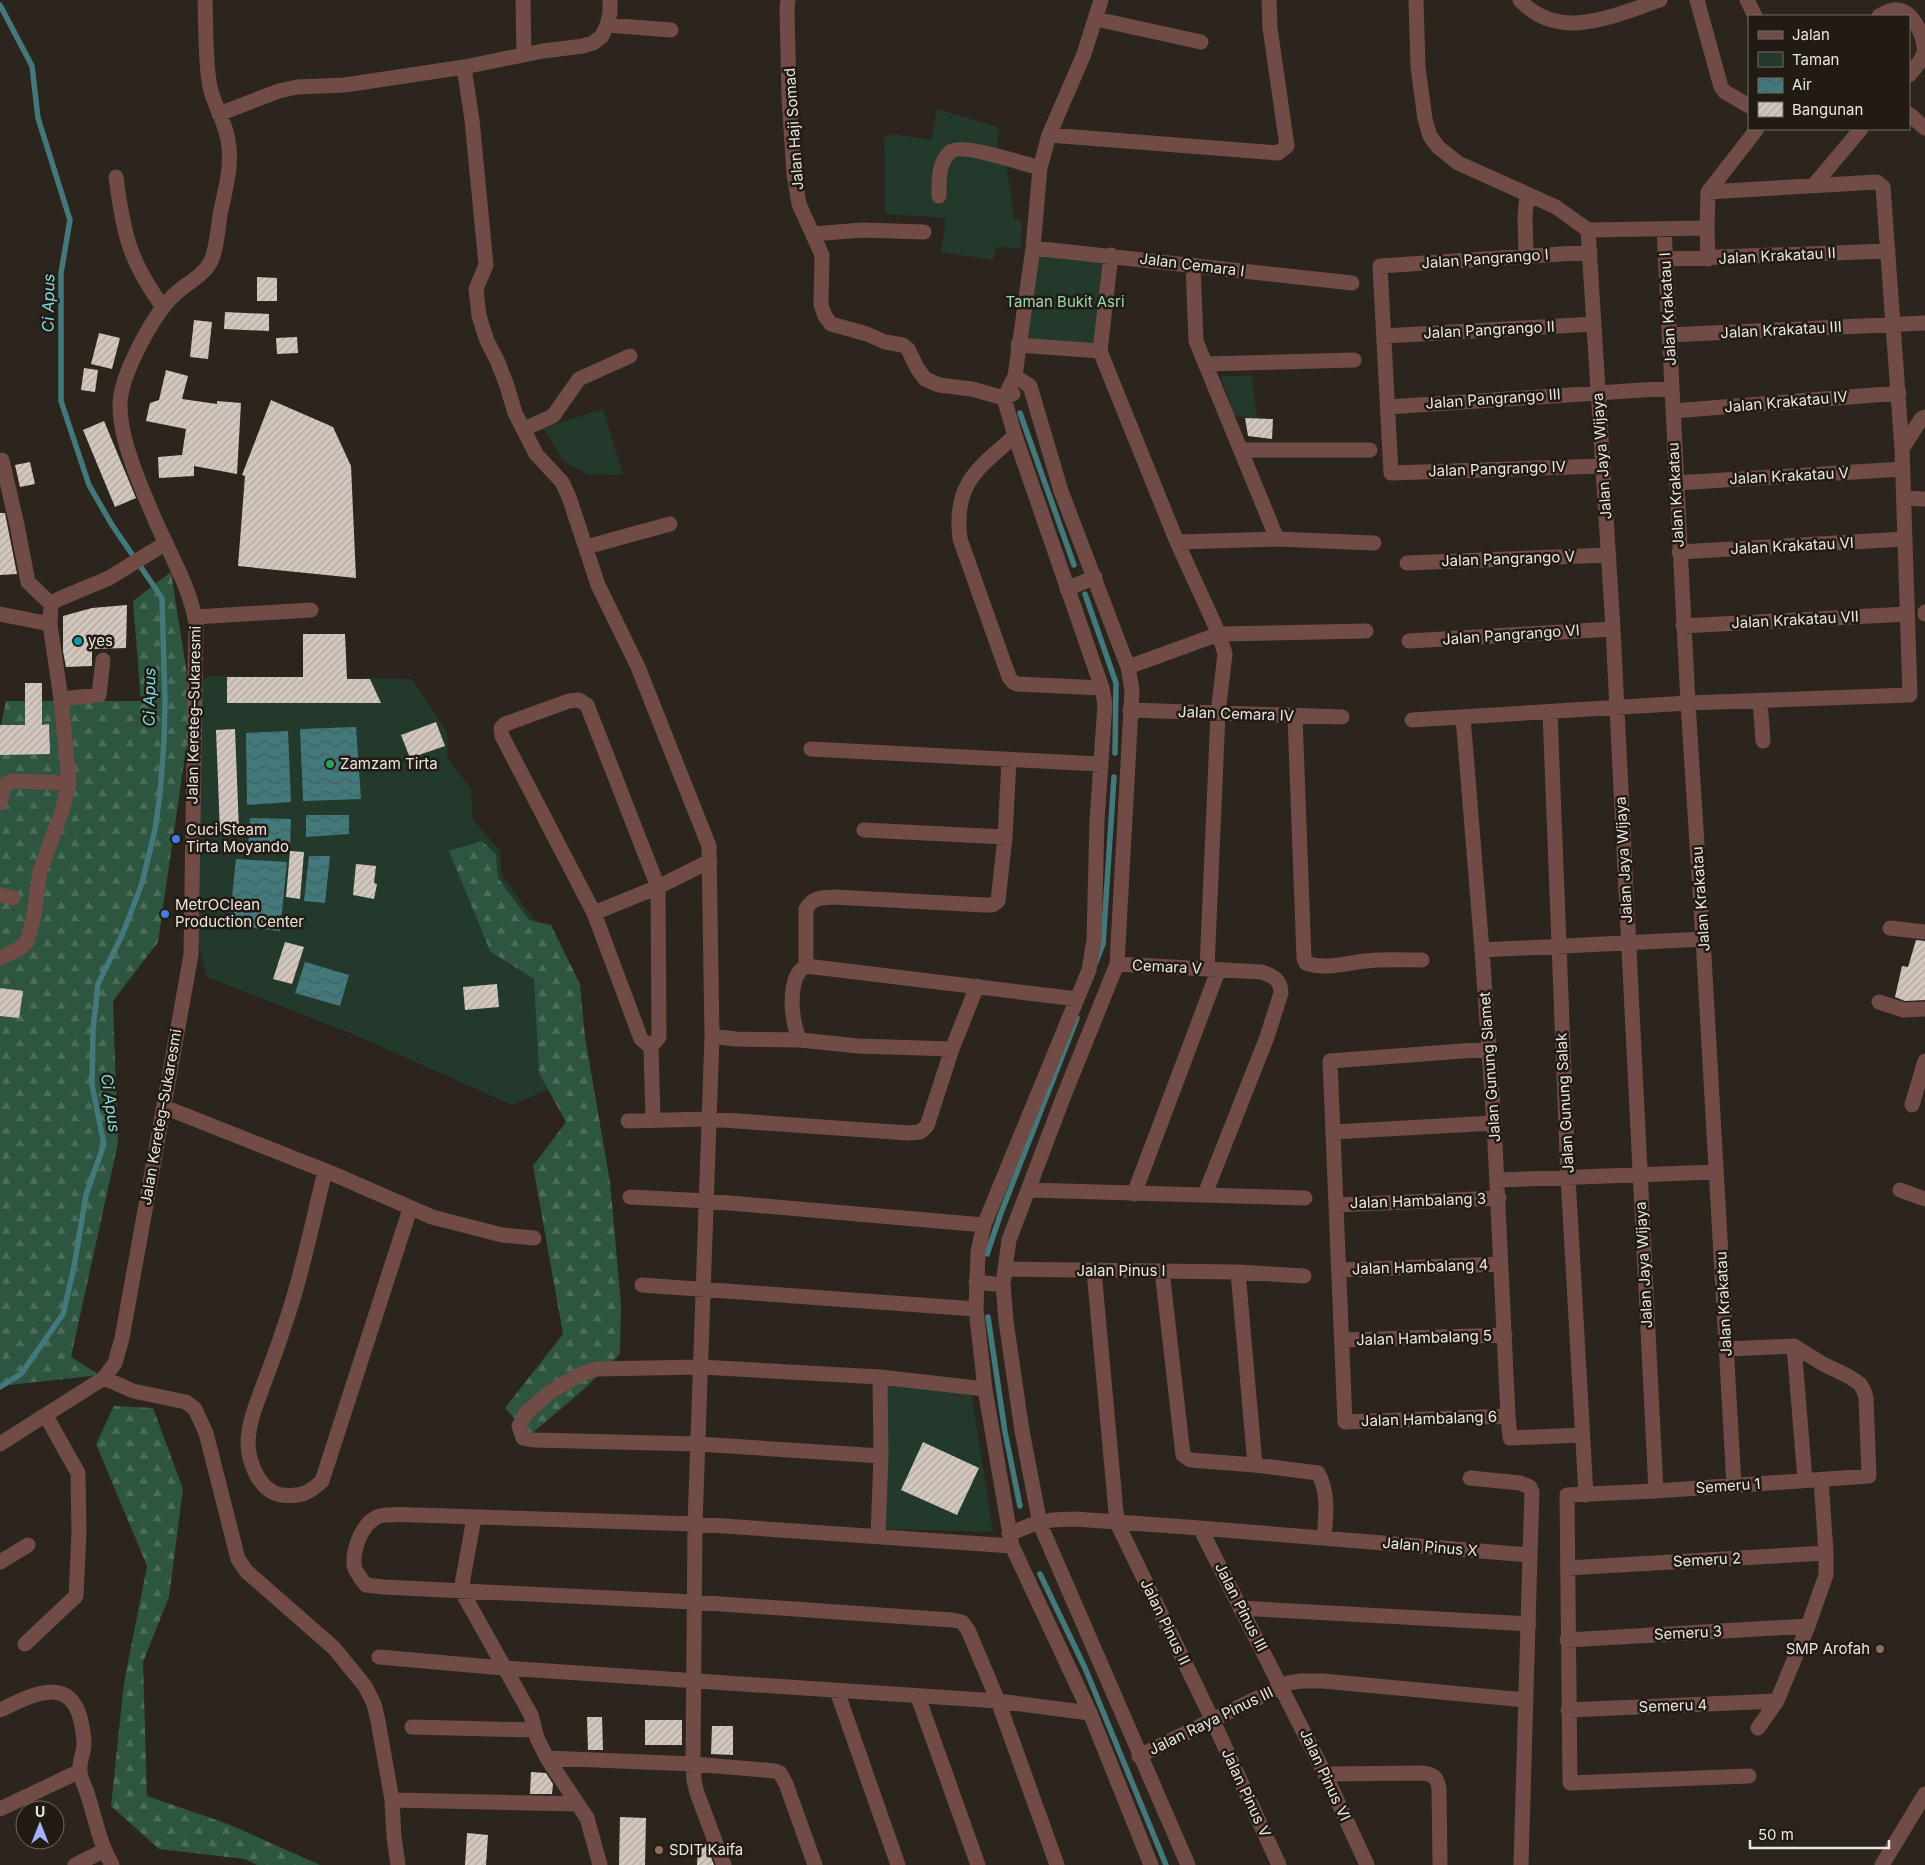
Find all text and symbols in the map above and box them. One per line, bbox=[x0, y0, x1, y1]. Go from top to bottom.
legend bbox=[1748, 15, 1910, 130]
text: Jalan bbox=[1792, 25, 1830, 44]
text: Taman bbox=[1792, 50, 1839, 69]
street label: Jalan Haji Somad bbox=[780, 67, 807, 191]
text: Air bbox=[1792, 75, 1812, 94]
text: Bangunan bbox=[1792, 100, 1863, 119]
street label: Jalan Krakatau II bbox=[1718, 243, 1836, 268]
street label: Jalan Pangrango I bbox=[1421, 245, 1549, 272]
street label: Jalan Cemara I bbox=[1138, 249, 1246, 280]
street label: Jalan Krakatau I bbox=[1655, 252, 1680, 366]
water label: Ci Apus bbox=[37, 273, 59, 333]
park label: Taman Bukit Asri bbox=[1005, 292, 1125, 311]
street label: Jalan Pangrango II bbox=[1423, 317, 1555, 342]
street label: Jalan Krakatau III bbox=[1720, 317, 1842, 342]
street label: Jalan Pangrango III bbox=[1425, 384, 1561, 413]
street label: Jalan Krakatau IV bbox=[1723, 387, 1848, 416]
street label: Jalan Jaya Wijaya bbox=[1588, 392, 1615, 520]
street label: Jalan Krakatau bbox=[1663, 442, 1688, 548]
street label: Jalan Pangrango IV bbox=[1428, 457, 1566, 480]
street label: Jalan Krakatau V bbox=[1729, 463, 1849, 488]
street label: Jalan Krakatau VI bbox=[1730, 533, 1854, 558]
street label: Jalan Pangrango V bbox=[1441, 547, 1575, 570]
street label: Jalan Krakatau VII bbox=[1731, 607, 1859, 632]
street label: Jalan Pangrango VI bbox=[1442, 620, 1580, 649]
street label: Jalan Kereteg–Sukaresmi bbox=[182, 625, 205, 804]
place label: yes bbox=[88, 631, 113, 650]
marker: yes bbox=[72, 635, 84, 647]
water label: Ci Apus bbox=[138, 667, 160, 727]
street label: Jalan Cemara IV bbox=[1178, 702, 1294, 725]
place label: Zamzam Tirta bbox=[340, 754, 438, 773]
marker: Zamzam Tirta bbox=[324, 758, 336, 770]
street label: Jalan Jaya Wijaya bbox=[1611, 796, 1636, 924]
place label: Cuci Steam Tirta Moyando bbox=[186, 820, 289, 856]
marker: Cuci Steam Tirta Moyando bbox=[170, 833, 182, 845]
street label: Jalan Krakatau bbox=[1687, 846, 1714, 952]
place label: MetrOClean Production Center bbox=[175, 895, 304, 931]
marker: MetrOClean Production Center bbox=[159, 908, 171, 920]
street label: Cemara V bbox=[1132, 955, 1202, 978]
street label: Jalan Gunung Slamet bbox=[1475, 991, 1504, 1143]
street label: Jalan Kereteg–Sukaresmi bbox=[136, 1027, 185, 1207]
street label: Jalan Gunung Salak bbox=[1551, 1032, 1578, 1174]
water label: Ci Apus bbox=[97, 1072, 125, 1134]
street label: Jalan Hambalang 3 bbox=[1350, 1189, 1486, 1212]
street label: Jalan Jaya Wijaya bbox=[1631, 1201, 1656, 1329]
street label: Jalan Krakatau bbox=[1711, 1251, 1736, 1357]
street label: Jalan Hambalang 4 bbox=[1351, 1255, 1489, 1278]
street label: Jalan Pinus I bbox=[1076, 1261, 1166, 1280]
street label: Jalan Hambalang 5 bbox=[1356, 1326, 1492, 1349]
street label: Jalan Hambalang 6 bbox=[1361, 1407, 1497, 1430]
street label: Semeru 1 bbox=[1695, 1474, 1761, 1497]
street label: Jalan Pinus X bbox=[1382, 1533, 1478, 1560]
street label: Semeru 2 bbox=[1672, 1548, 1741, 1571]
street label: Jalan Pinus III bbox=[1211, 1559, 1272, 1654]
street label: Jalan Pinus II bbox=[1136, 1576, 1194, 1668]
street label: Semeru 3 bbox=[1653, 1621, 1723, 1644]
place label: SMP Arofah bbox=[1786, 1639, 1870, 1658]
marker: SMP Arofah bbox=[1874, 1643, 1886, 1655]
street label: Jalan Raya Pinus III bbox=[1145, 1682, 1276, 1759]
street label: Semeru 4 bbox=[1638, 1695, 1708, 1716]
street label: Jalan Pinus VI bbox=[1296, 1726, 1355, 1824]
street label: Jalan Pinus V bbox=[1218, 1745, 1275, 1840]
north arrow bbox=[15, 1800, 65, 1850]
text: U bbox=[35, 1803, 45, 1820]
scale bar bbox=[1750, 1818, 1889, 1850]
text: 50 m bbox=[1758, 1825, 1794, 1844]
place label: SDIT Kaifa bbox=[669, 1840, 743, 1859]
marker: SDIT Kaifa bbox=[653, 1844, 665, 1856]

